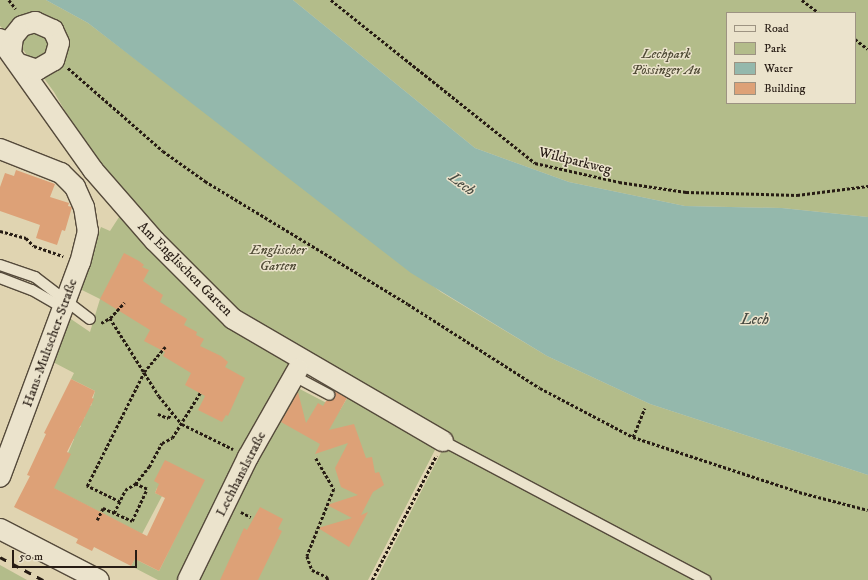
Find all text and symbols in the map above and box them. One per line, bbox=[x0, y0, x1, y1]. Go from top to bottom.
legend bbox=[726, 12, 856, 104]
text: Road bbox=[764, 21, 789, 36]
text: Park bbox=[764, 41, 786, 56]
park label: Lechpark Pössinger Au bbox=[631, 46, 701, 78]
text: Water bbox=[764, 61, 793, 76]
text: Building bbox=[764, 81, 805, 96]
street label: Wildparkweg bbox=[537, 144, 613, 178]
water label: Lech bbox=[445, 168, 479, 200]
street label: Am Englischen Garten bbox=[134, 218, 236, 320]
park label: Englischer Garten bbox=[250, 242, 306, 274]
street label: Hans-Multscher-Straße bbox=[19, 277, 81, 409]
water label: Lech bbox=[741, 311, 769, 329]
street label: Lechhanslstraße bbox=[212, 429, 270, 519]
scale bar bbox=[14, 542, 139, 568]
text: 50 m bbox=[19, 549, 43, 564]

